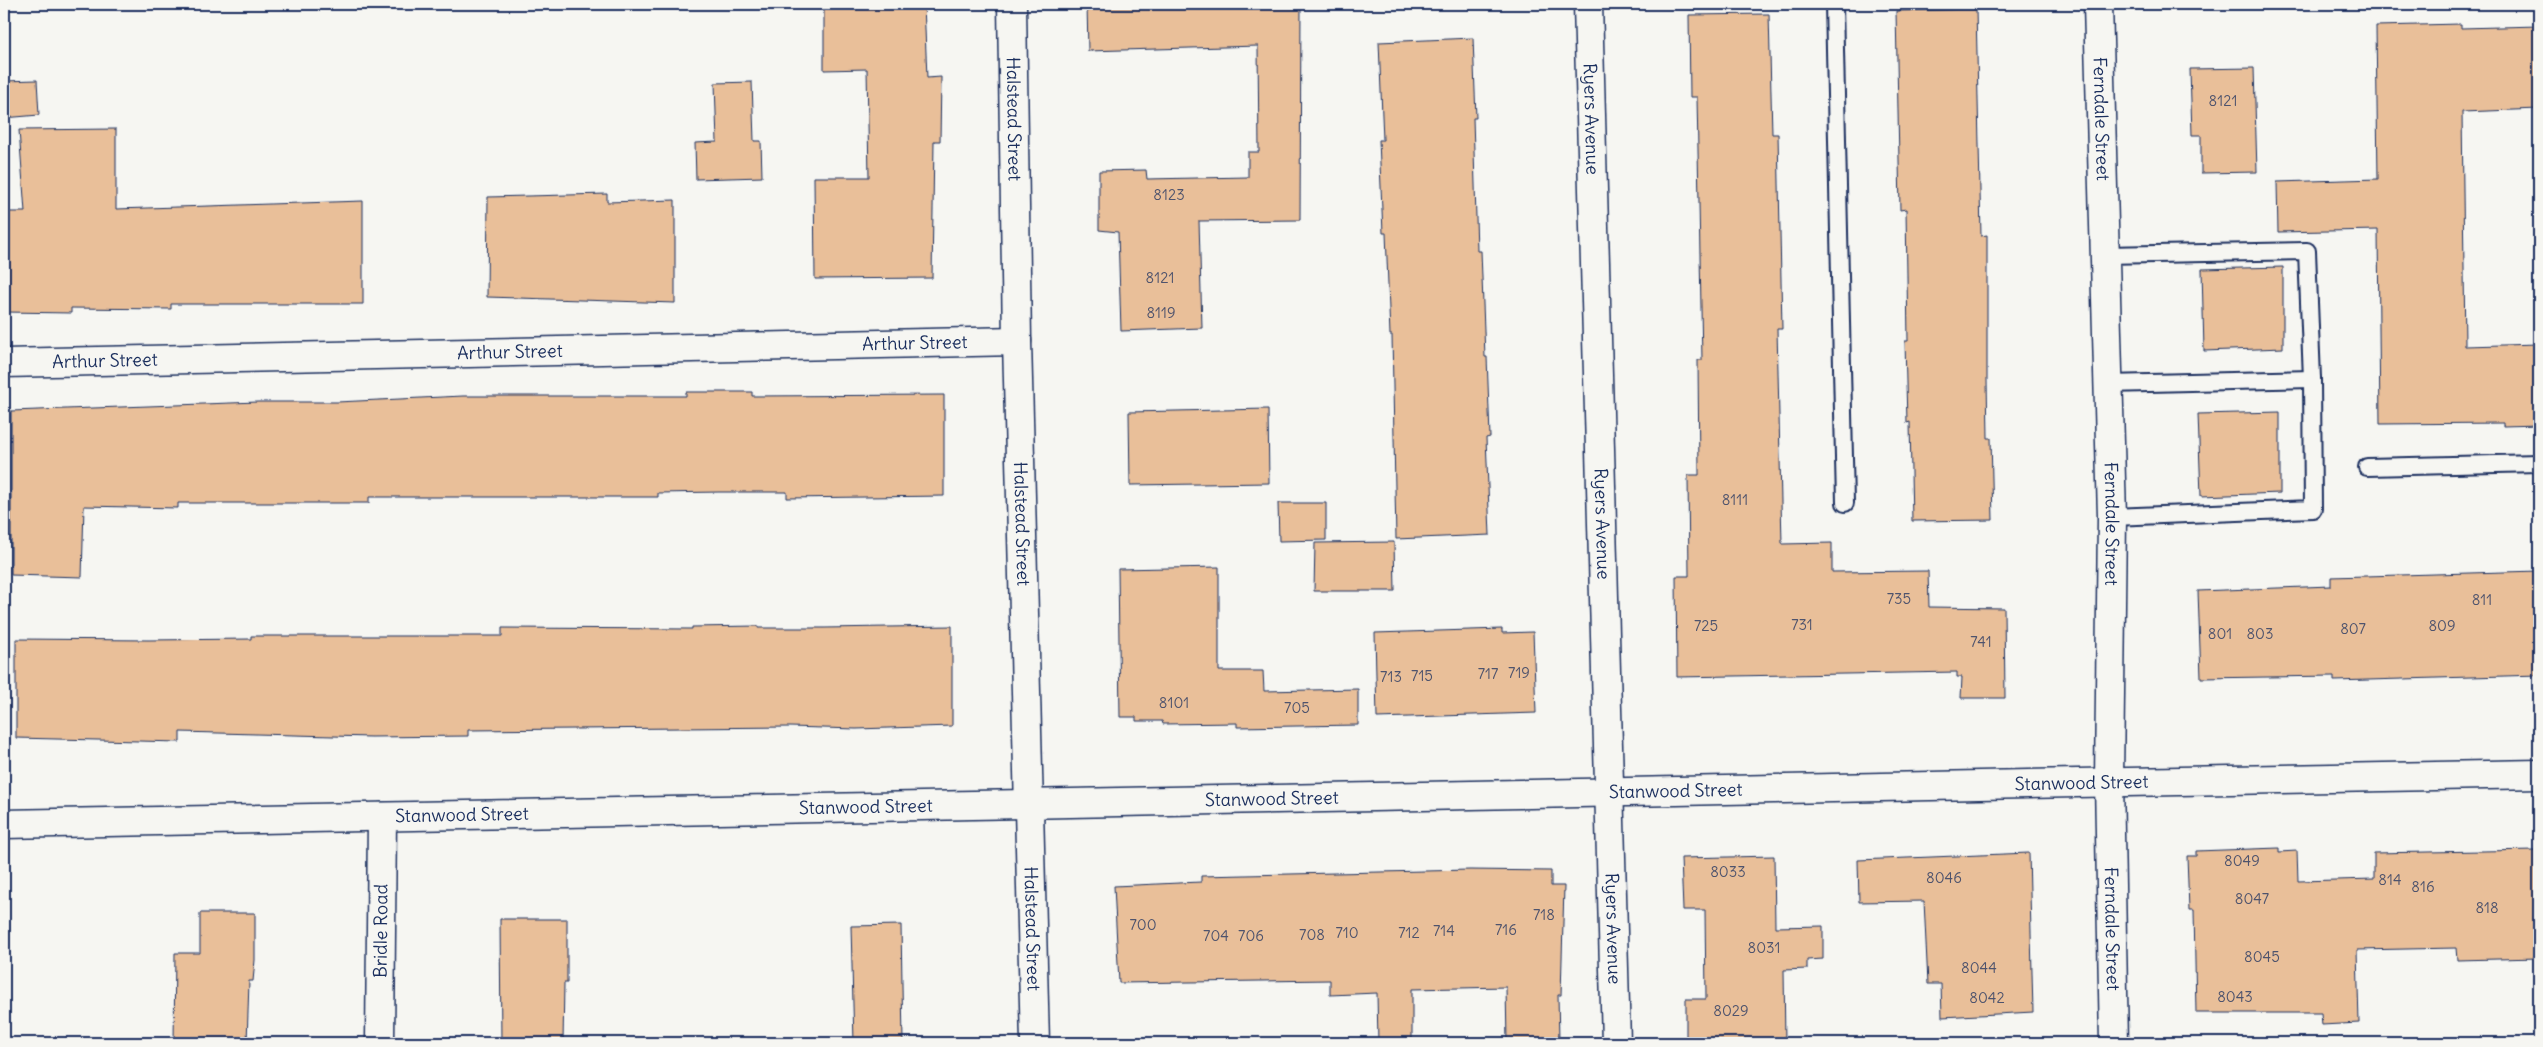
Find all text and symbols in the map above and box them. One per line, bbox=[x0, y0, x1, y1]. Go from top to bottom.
street label: Halstead Street bbox=[1002, 57, 1027, 181]
street label: Ferndale Street bbox=[2088, 57, 2115, 181]
street label: Ryers Avenue bbox=[1579, 63, 1605, 175]
house number: 8121 bbox=[2209, 91, 2237, 110]
house number: 8123 bbox=[1153, 185, 1185, 204]
house number: 8121 bbox=[1146, 268, 1174, 287]
house number: 8119 bbox=[1146, 303, 1176, 322]
street label: Arthur Street bbox=[862, 330, 968, 355]
street label: Arthur Street bbox=[457, 339, 563, 364]
street label: Arthur Street bbox=[52, 348, 158, 373]
street label: Halstead Street bbox=[1009, 461, 1035, 586]
street label: Ferndale Street bbox=[2100, 462, 2124, 586]
street label: Ryers Avenue bbox=[1590, 468, 1616, 580]
house number: 8111 bbox=[1722, 490, 1748, 509]
house number: 735 bbox=[1887, 589, 1911, 608]
house number: 811 bbox=[2472, 590, 2492, 609]
house number: 731 bbox=[1791, 615, 1813, 634]
house number: 725 bbox=[1694, 616, 1718, 635]
house number: 809 bbox=[2428, 616, 2456, 635]
house number: 807 bbox=[2340, 619, 2366, 638]
house number: 801 bbox=[2208, 624, 2232, 643]
house number: 803 bbox=[2246, 624, 2274, 643]
house number: 741 bbox=[1970, 632, 1992, 651]
house number: 719 bbox=[1508, 663, 1530, 682]
house number: 717 bbox=[1478, 664, 1498, 683]
house number: 715 bbox=[1411, 666, 1433, 685]
house number: 713 bbox=[1380, 667, 1402, 686]
house number: 8101 bbox=[1159, 693, 1189, 712]
house number: 705 bbox=[1284, 698, 1310, 717]
street label: Stanwood Street bbox=[2015, 770, 2149, 795]
street label: Stanwood Street bbox=[1609, 778, 1743, 803]
street label: Stanwood Street bbox=[1205, 786, 1339, 811]
street label: Stanwood Street bbox=[799, 794, 933, 819]
street label: Stanwood Street bbox=[395, 802, 529, 827]
house number: 8049 bbox=[2224, 851, 2260, 870]
house number: 8033 bbox=[1710, 862, 1746, 881]
street label: Halstead Street bbox=[1019, 866, 1046, 991]
street label: Ferndale Street bbox=[2100, 867, 2125, 991]
house number: 8046 bbox=[1926, 868, 1962, 887]
house number: 814 bbox=[2378, 870, 2402, 889]
street label: Ryers Avenue bbox=[1600, 873, 1626, 985]
house number: 816 bbox=[2411, 877, 2435, 896]
street label: Bridle Road bbox=[369, 883, 392, 978]
house number: 8047 bbox=[2235, 889, 2269, 908]
house number: 818 bbox=[2475, 898, 2499, 917]
house number: 718 bbox=[1533, 905, 1555, 924]
house number: 700 bbox=[1129, 915, 1157, 934]
house number: 716 bbox=[1495, 920, 1517, 939]
house number: 714 bbox=[1433, 921, 1455, 940]
house number: 710 bbox=[1335, 923, 1359, 942]
house number: 712 bbox=[1398, 923, 1420, 942]
house number: 708 bbox=[1299, 925, 1325, 944]
house number: 704 bbox=[1203, 926, 1229, 945]
house number: 706 bbox=[1238, 926, 1264, 945]
house number: 8031 bbox=[1748, 938, 1780, 957]
house number: 8045 bbox=[2244, 947, 2280, 966]
house number: 8044 bbox=[1961, 958, 1997, 977]
house number: 8043 bbox=[2217, 987, 2253, 1006]
house number: 8042 bbox=[1969, 988, 2005, 1007]
house number: 8029 bbox=[1713, 1001, 1749, 1020]

